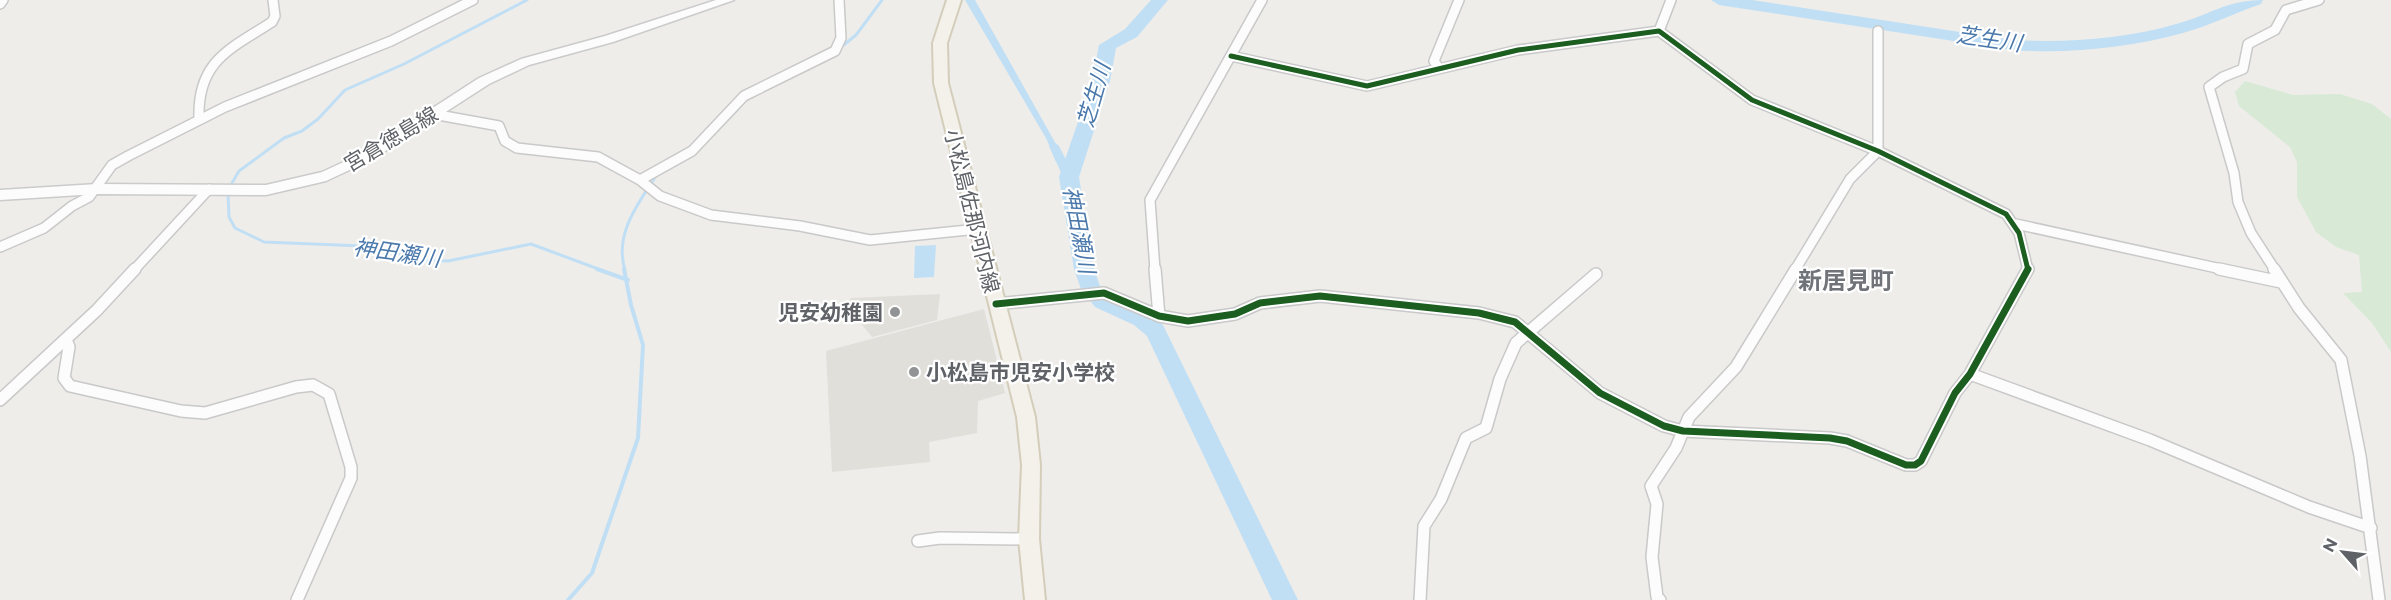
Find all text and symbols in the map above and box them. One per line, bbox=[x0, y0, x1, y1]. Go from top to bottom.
water label: 芝生川 bbox=[1954, 21, 2026, 57]
water label: 芝生川 bbox=[1072, 58, 1117, 130]
street label: 宮倉徳島線 bbox=[340, 101, 442, 177]
street label: 小松島佐那河内線 bbox=[940, 126, 1004, 296]
water label: 神田瀬川 bbox=[1057, 184, 1101, 278]
water label: 神田瀬川 bbox=[352, 234, 444, 273]
district label: 新居見町 bbox=[1798, 266, 1894, 295]
place label: 児安幼稚園 bbox=[778, 300, 883, 325]
marker: 児安幼稚園 bbox=[888, 305, 902, 319]
place label: 小松島市児安小学校 bbox=[926, 360, 1115, 385]
marker: 小松島市児安小学校 bbox=[907, 365, 921, 379]
north arrow bbox=[2313, 522, 2373, 582]
text: N bbox=[2319, 535, 2342, 555]

